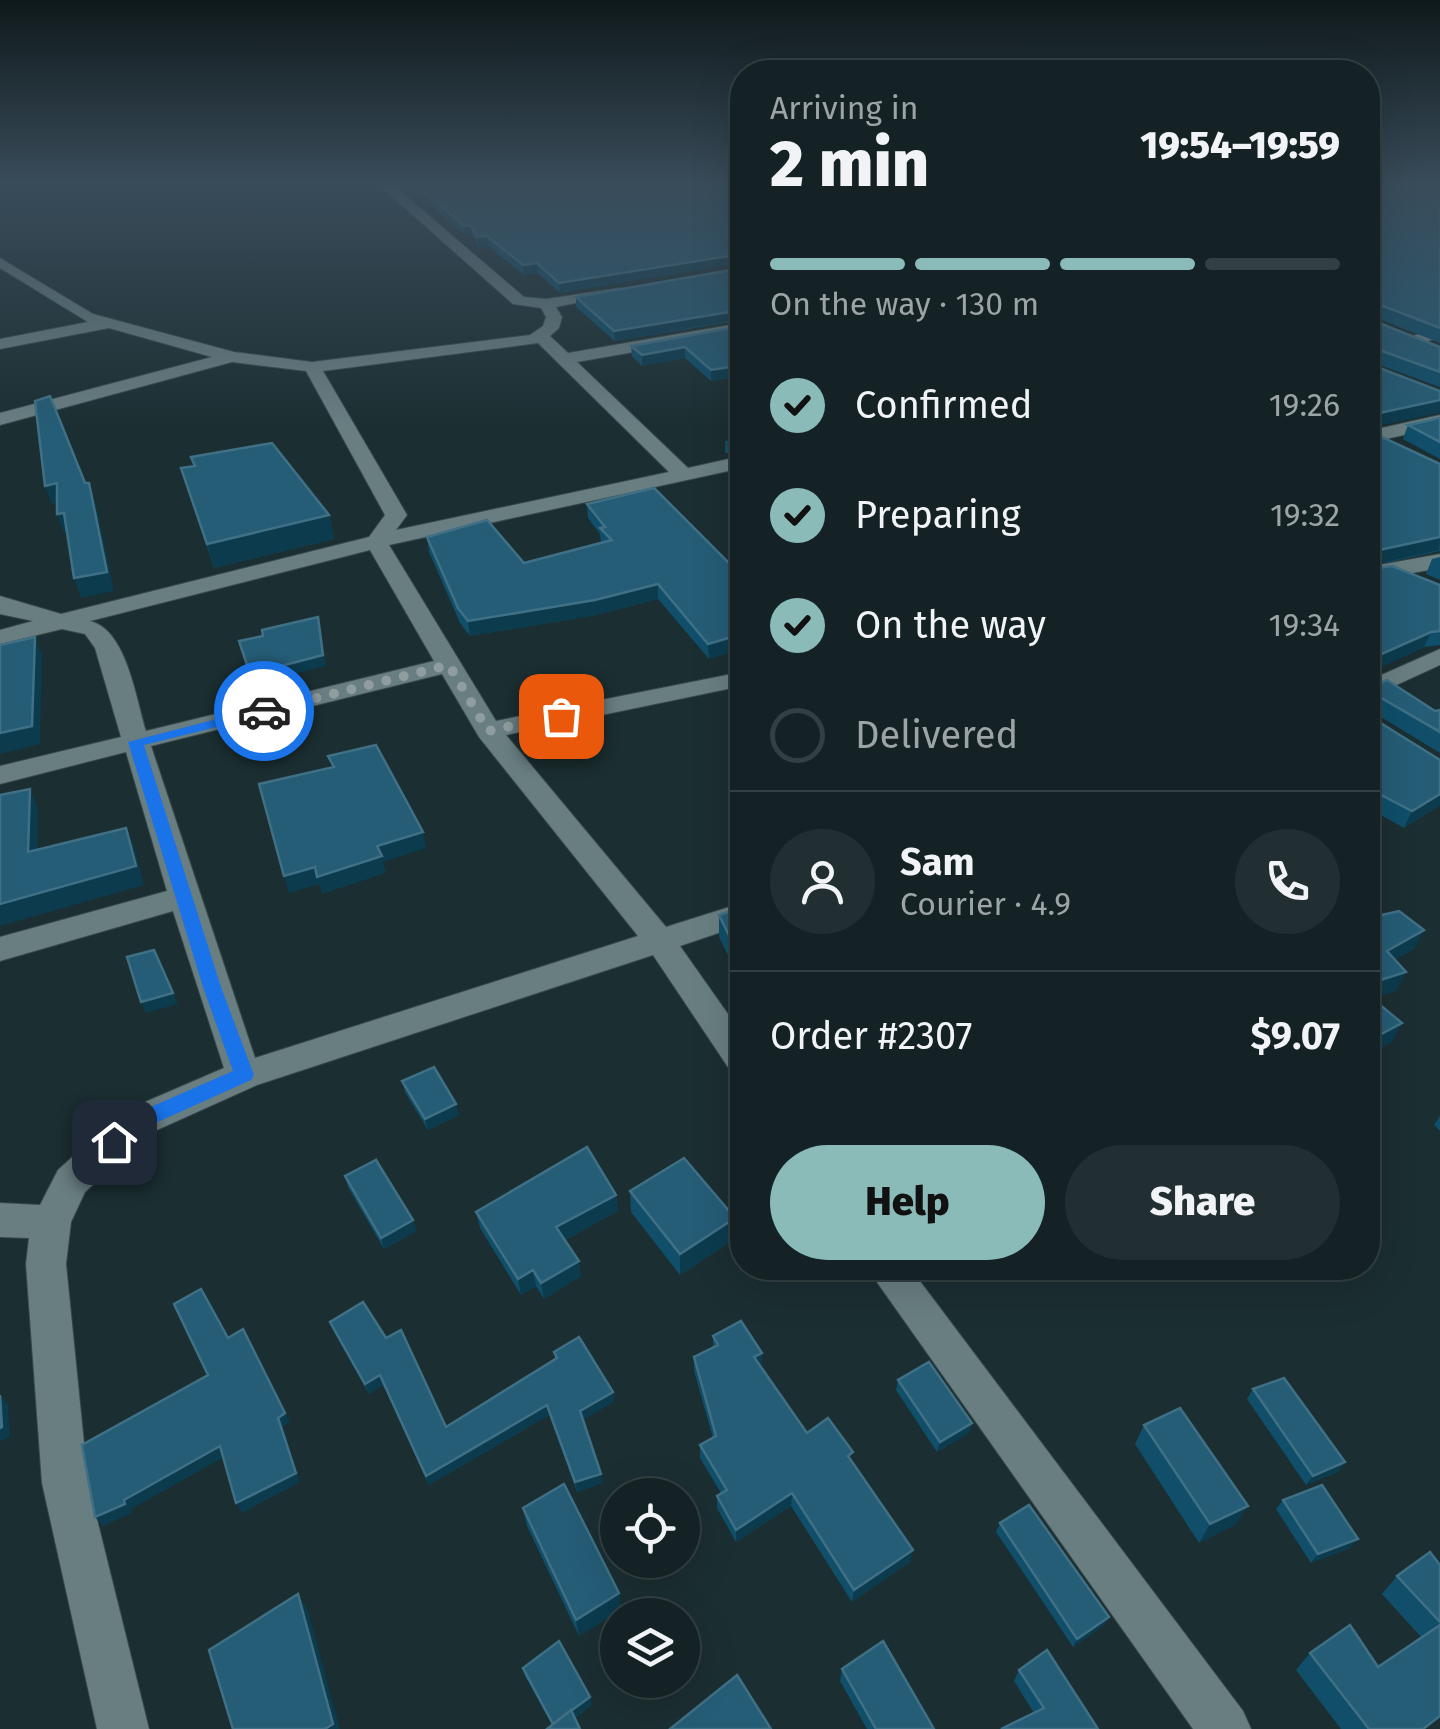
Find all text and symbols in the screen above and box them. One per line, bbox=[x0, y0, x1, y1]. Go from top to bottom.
text: Arriving in bbox=[770, 89, 918, 127]
text: 19:54–19:59 bbox=[1140, 122, 1340, 168]
text: 2 min bbox=[770, 125, 929, 203]
text: On the way · 130 m bbox=[770, 285, 1039, 323]
icon: check bbox=[770, 378, 825, 433]
text: Confirmed bbox=[855, 382, 1033, 428]
text: 19:26 bbox=[1269, 386, 1340, 424]
icon: check bbox=[770, 488, 825, 543]
text: Preparing bbox=[855, 492, 1021, 538]
text: 19:32 bbox=[1270, 496, 1340, 534]
icon: check bbox=[770, 598, 825, 653]
text: On the way bbox=[855, 602, 1046, 648]
text: 19:34 bbox=[1269, 606, 1340, 644]
courier bbox=[214, 661, 314, 761]
pin bbox=[519, 674, 604, 759]
icon: car bbox=[237, 684, 292, 739]
icon: bag bbox=[534, 689, 589, 744]
text: Delivered bbox=[855, 712, 1018, 758]
button: person bbox=[770, 829, 875, 934]
button: phone bbox=[1235, 829, 1340, 934]
text: Sam bbox=[900, 839, 975, 885]
text: Courier · 4.9 bbox=[900, 885, 1071, 923]
text: Order #2307 bbox=[770, 1013, 972, 1059]
text: $9.07 bbox=[1251, 1013, 1340, 1059]
pin bbox=[72, 1100, 157, 1185]
icon: home bbox=[87, 1115, 142, 1170]
button: Help bbox=[770, 1145, 1045, 1260]
button: Share bbox=[1065, 1145, 1340, 1260]
map controls bbox=[600, 1478, 700, 1698]
button: locate bbox=[600, 1478, 700, 1578]
button: layers bbox=[600, 1598, 700, 1698]

